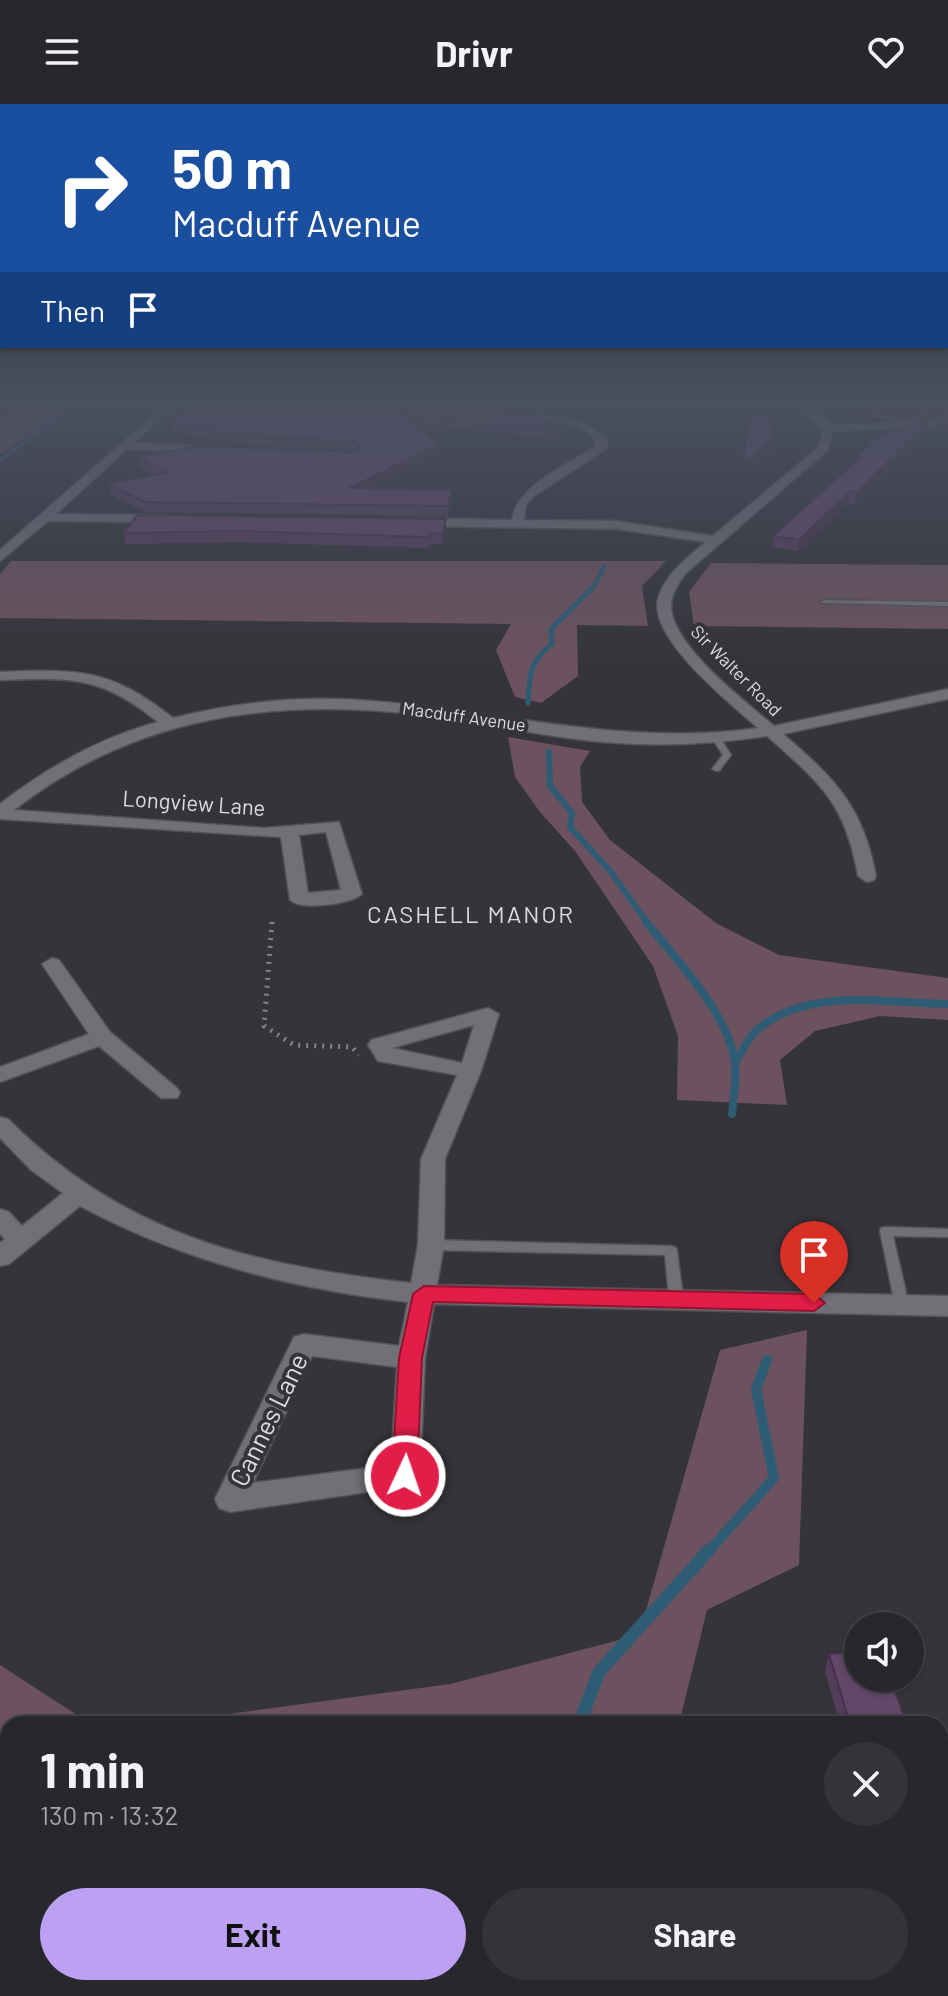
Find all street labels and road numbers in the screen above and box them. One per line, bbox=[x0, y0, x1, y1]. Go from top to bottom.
street label: Sir Walter Road bbox=[687, 620, 787, 720]
street label: Macduff Avenue bbox=[401, 696, 527, 736]
street label: Longview Lane bbox=[122, 784, 266, 820]
street label: Cannes Lane bbox=[222, 1348, 313, 1491]

